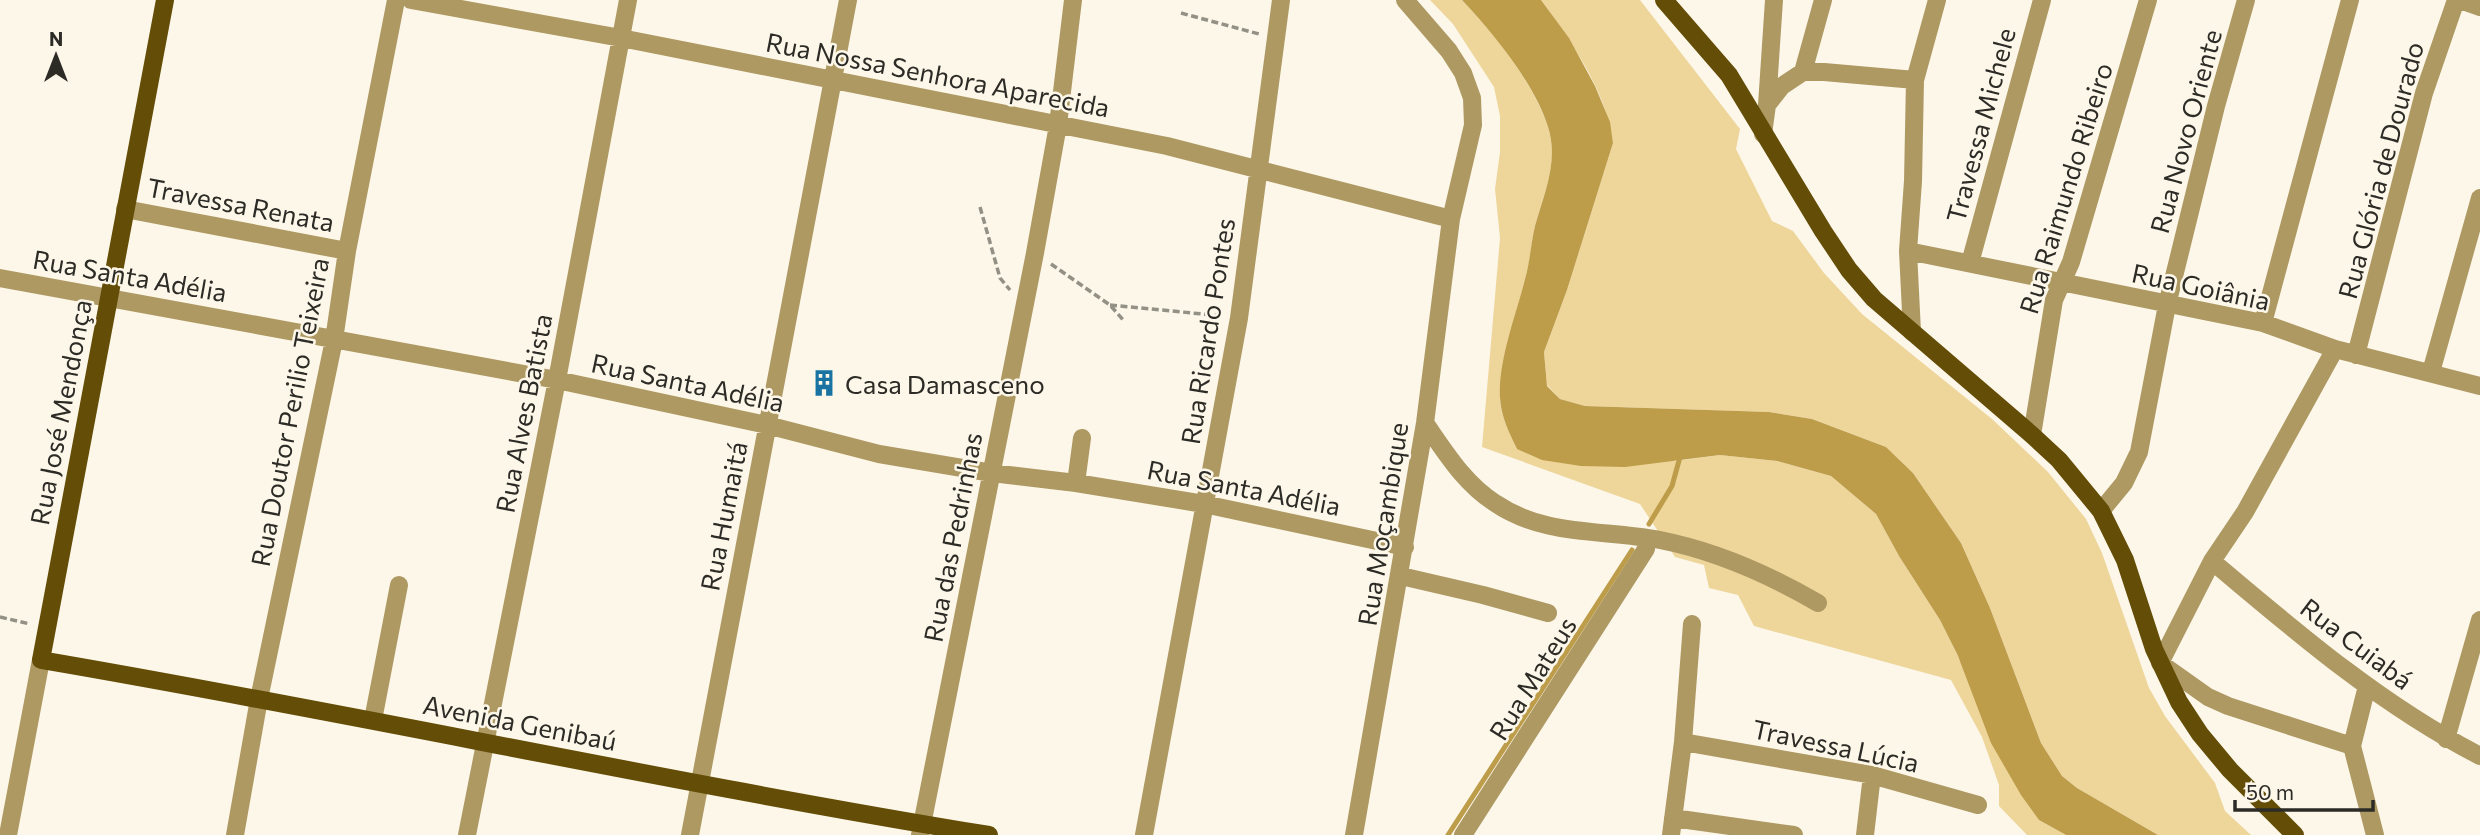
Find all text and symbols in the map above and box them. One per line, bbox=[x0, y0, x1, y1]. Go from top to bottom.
north arrow bbox=[21, 21, 91, 91]
street label: Travessa Michele bbox=[1939, 24, 2021, 226]
street label: Rua Nossa Senhora Aparecida bbox=[764, 25, 1112, 123]
street label: Rua Novo Oriente bbox=[2143, 26, 2227, 236]
text: N bbox=[49, 27, 63, 50]
street label: Rua Glória de Dourado bbox=[2331, 38, 2429, 302]
street label: Rua Raimundo Ribeiro bbox=[2012, 59, 2118, 317]
street label: Travessa Renata bbox=[145, 171, 337, 237]
street label: Rua Ricardo Pontes bbox=[1174, 216, 1240, 446]
street label: Rua Santa Adélia bbox=[31, 243, 229, 307]
street label: Rua Doutor Perilio Teixeira bbox=[244, 255, 334, 569]
street label: Rua Goiânia bbox=[2129, 256, 2273, 316]
street label: Rua José Mendonça bbox=[23, 297, 97, 527]
street label: Rua Alves Batista bbox=[489, 311, 557, 515]
street label: Rua Santa Adélia bbox=[589, 346, 787, 418]
building icon: Casa Damasceno bbox=[809, 368, 839, 398]
place label: Casa Damasceno bbox=[845, 368, 1045, 399]
street label: Rua Moçambique bbox=[1351, 420, 1413, 628]
street label: Rua das Pedrinhas bbox=[916, 430, 988, 644]
street label: Rua Humaitá bbox=[693, 439, 753, 593]
street label: Rua Santa Adélia bbox=[1145, 453, 1343, 521]
street label: Rua Cuiabá bbox=[2295, 591, 2419, 695]
street label: Rua Mateus bbox=[1482, 611, 1582, 745]
street label: Avenida Genibaú bbox=[421, 688, 619, 756]
street label: Travessa Lúcia bbox=[1750, 712, 1922, 778]
scale bar bbox=[2235, 768, 2373, 812]
text: 50 m bbox=[2246, 779, 2294, 804]

